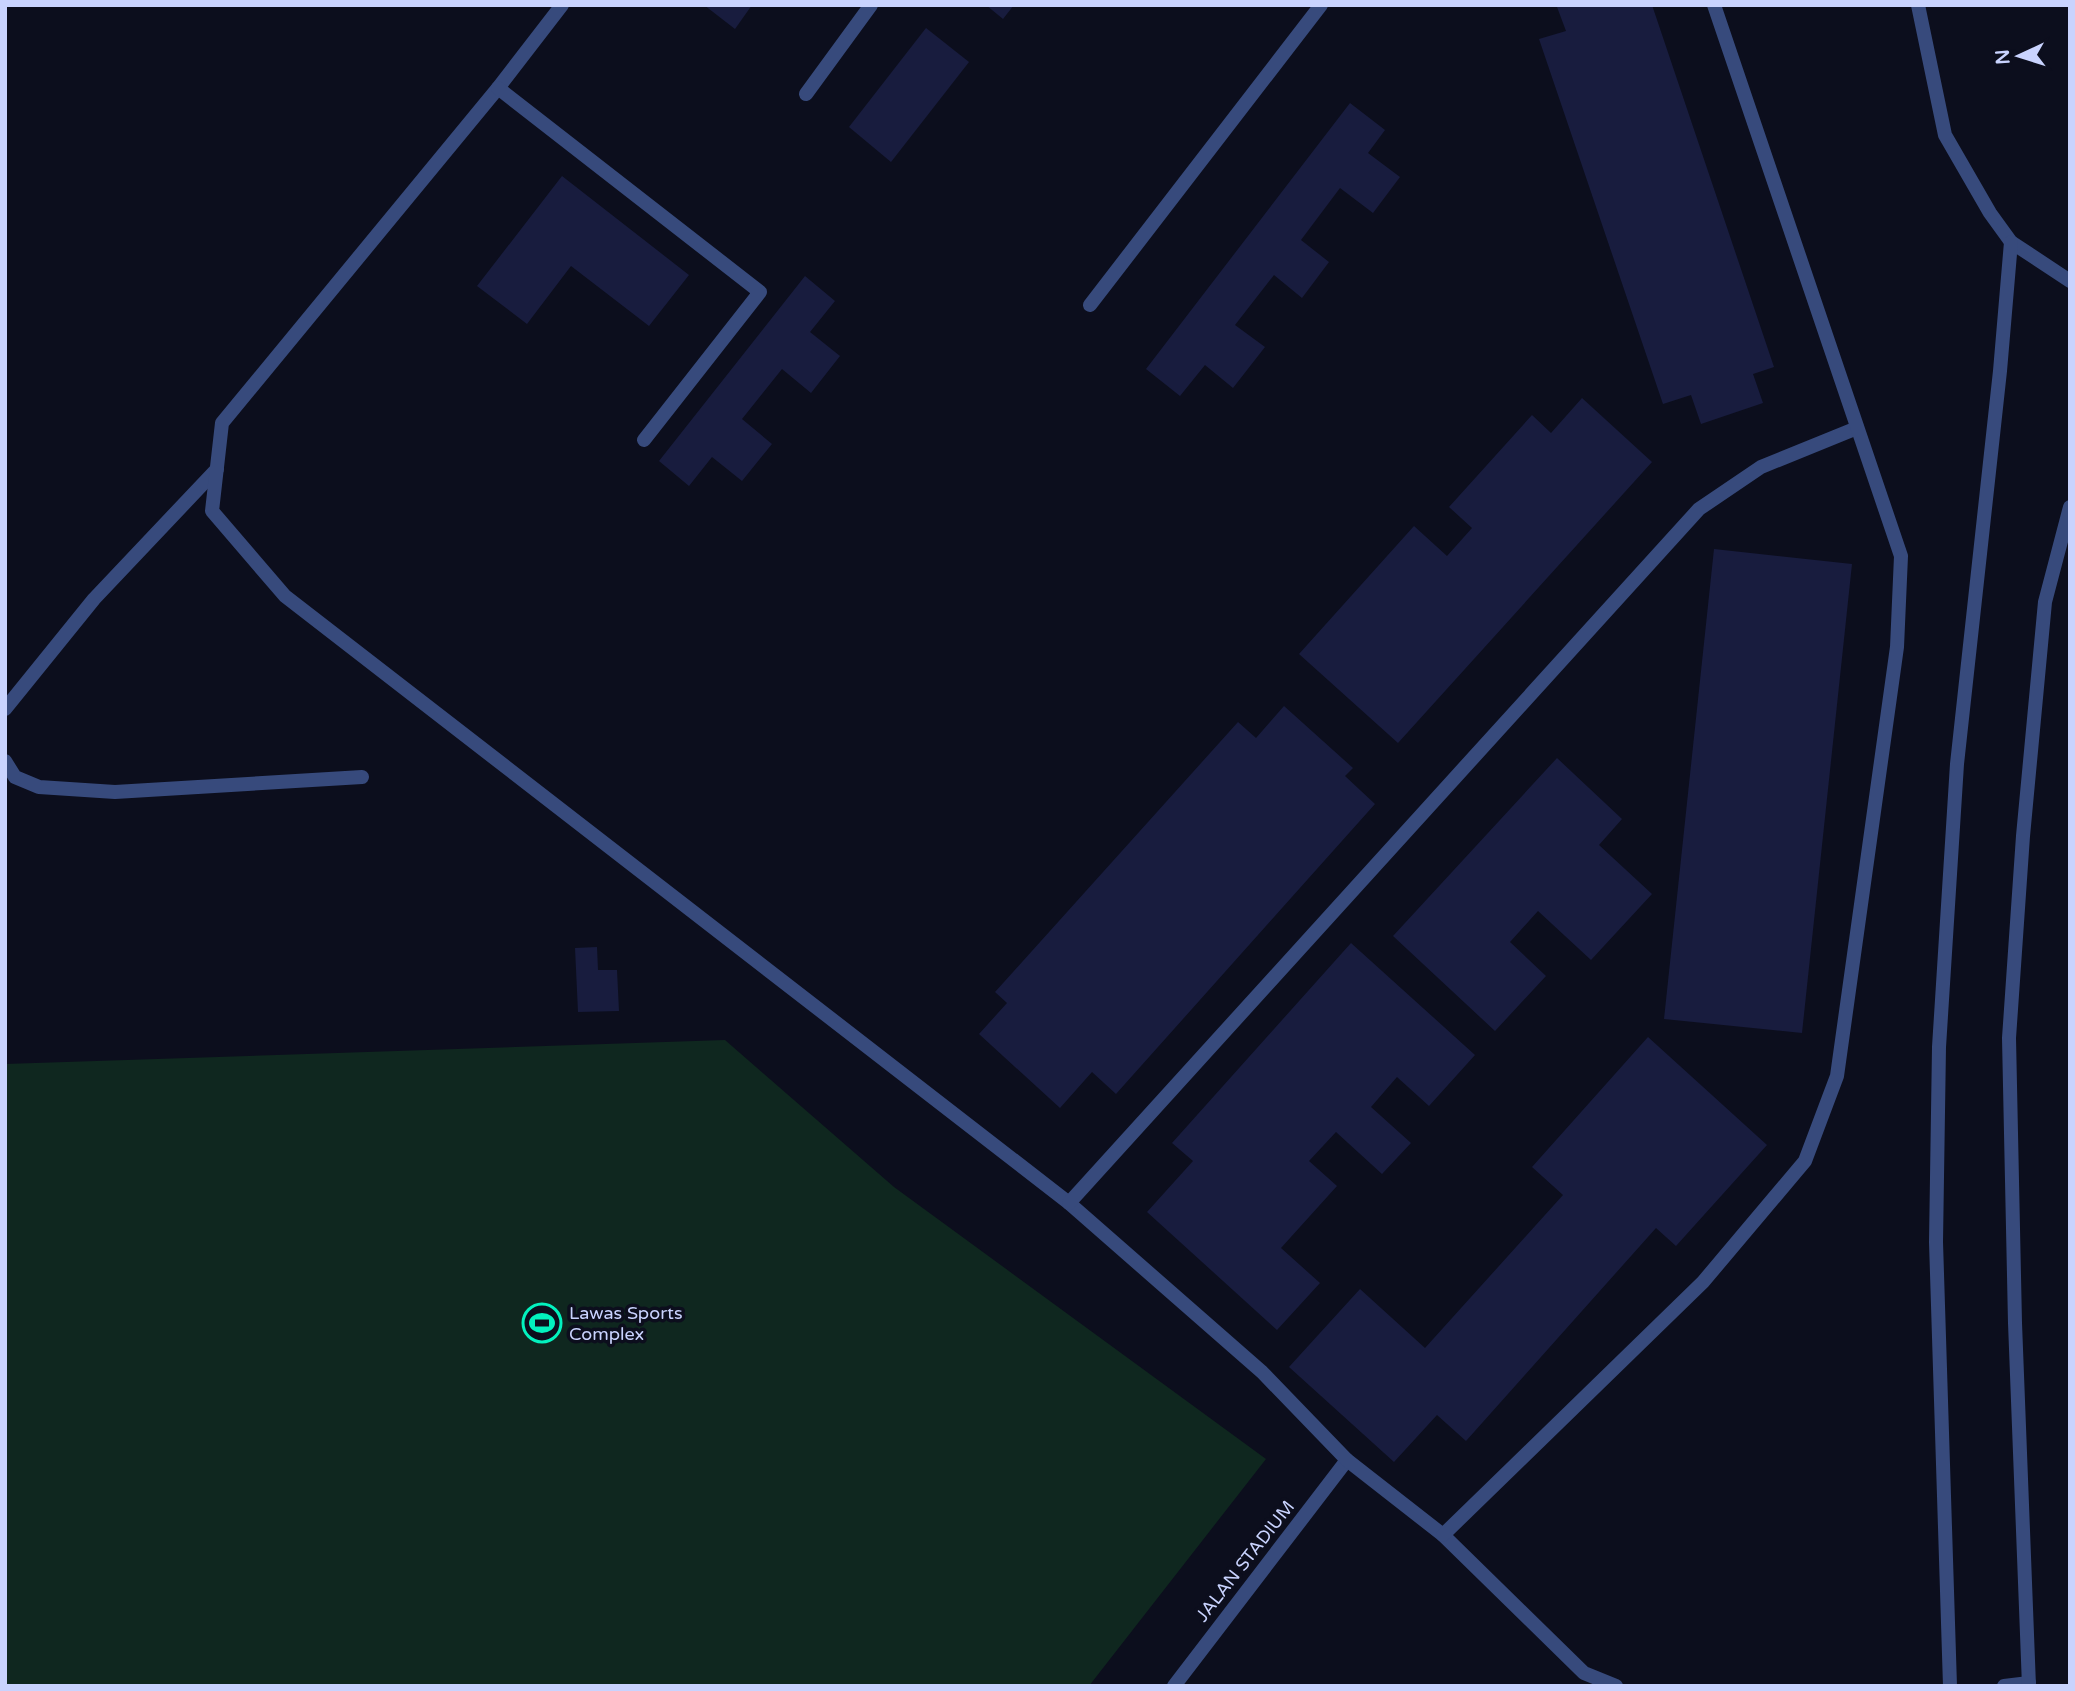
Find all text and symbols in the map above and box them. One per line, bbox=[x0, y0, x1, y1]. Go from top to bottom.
north arrow bbox=[1984, 21, 2054, 91]
text: N bbox=[1992, 49, 2015, 65]
sports icon: Lawas Sports Complex bbox=[521, 1302, 563, 1344]
place label: Lawas Sports Complex bbox=[569, 1302, 683, 1345]
street label: JALAN STADIUM bbox=[1191, 1496, 1299, 1626]

